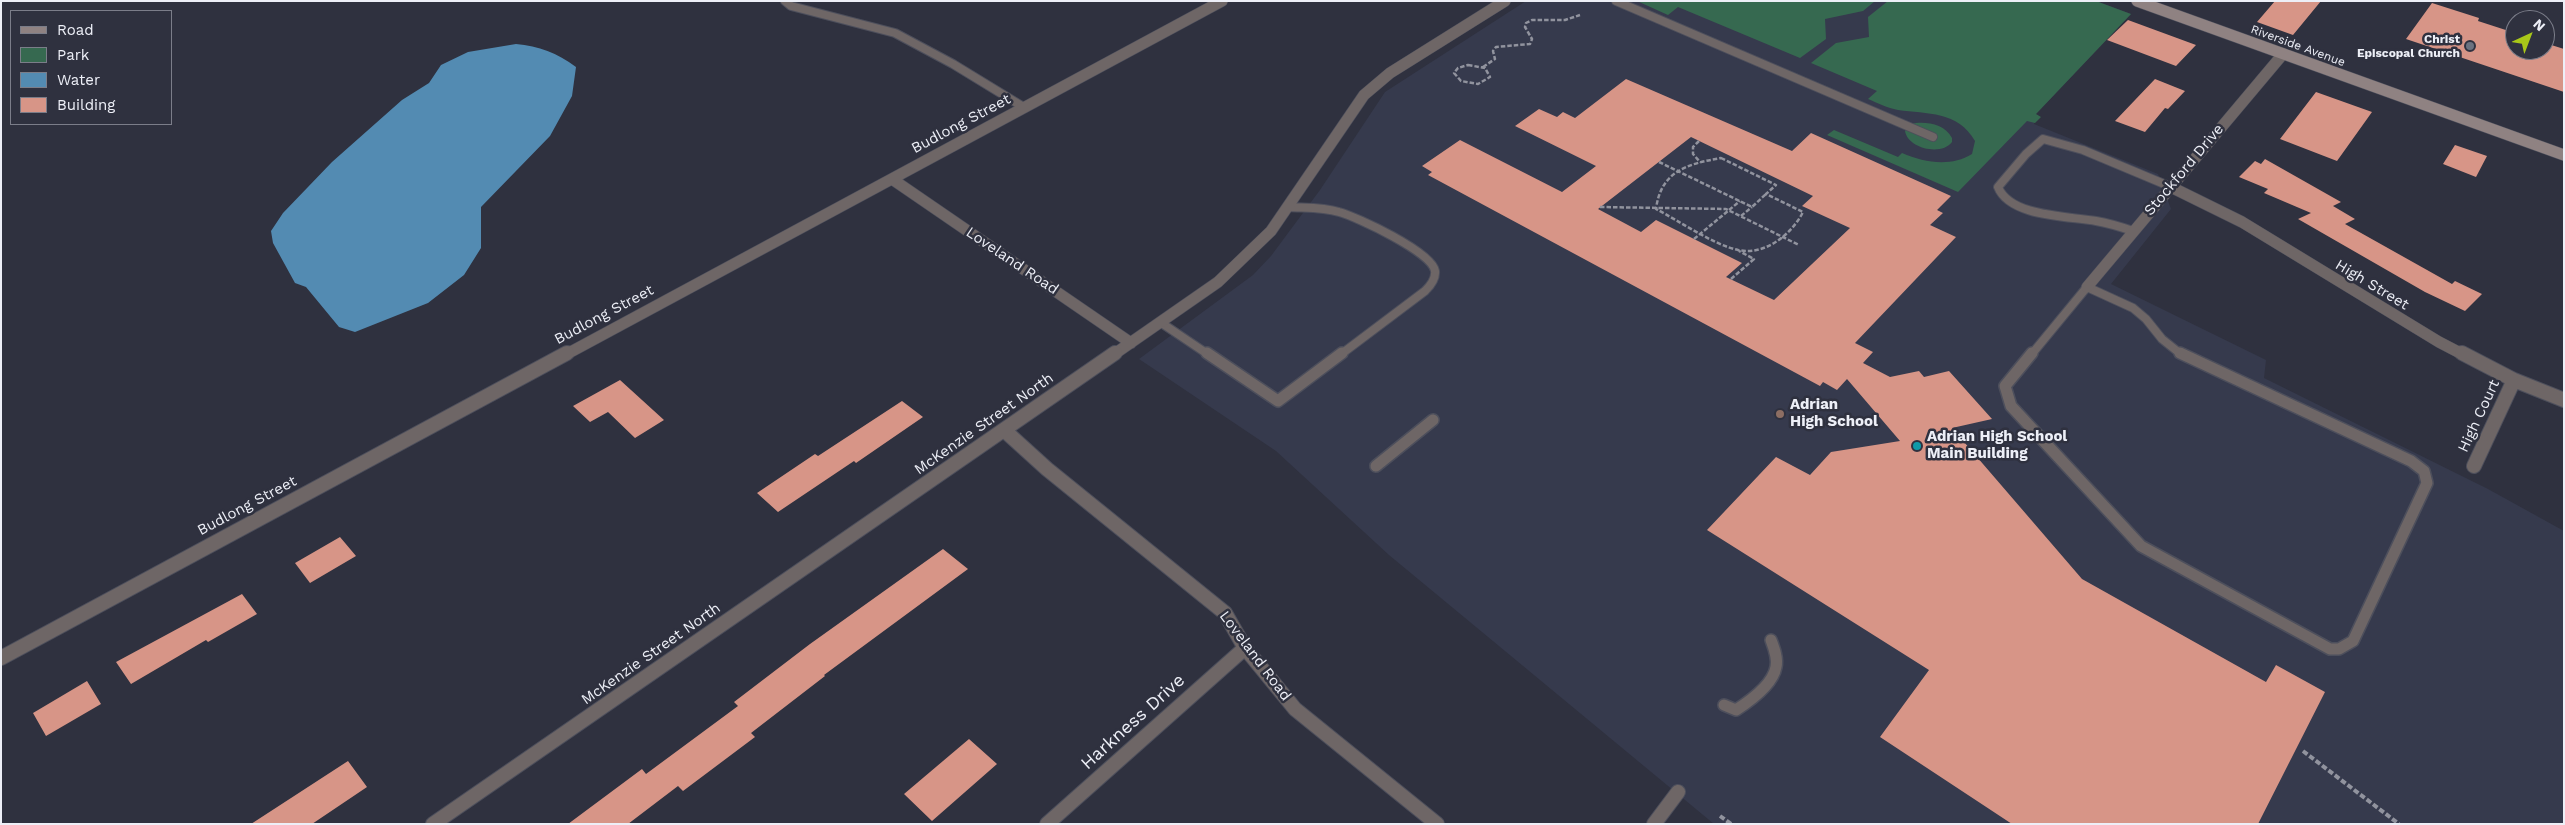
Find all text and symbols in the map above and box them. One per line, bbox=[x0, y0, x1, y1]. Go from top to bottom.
legend bbox=[10, 10, 172, 125]
north arrow bbox=[2505, 10, 2555, 60]
text: N bbox=[2530, 15, 2549, 34]
text: Road bbox=[57, 21, 94, 39]
street label: Riverside Avenue bbox=[2249, 22, 2347, 70]
place label: Christ Episcopal Church bbox=[2357, 32, 2460, 60]
marker: Christ Episcopal Church bbox=[2464, 40, 2476, 52]
text: Park bbox=[57, 46, 89, 64]
text: Water bbox=[57, 71, 100, 89]
street label: Budlong Street bbox=[908, 90, 1014, 158]
text: Building bbox=[57, 96, 115, 114]
street label: Stockford Drive bbox=[2140, 120, 2228, 220]
street label: Loveland Road bbox=[962, 223, 1062, 299]
street label: High Street bbox=[2332, 256, 2412, 314]
street label: Budlong Street bbox=[551, 281, 657, 349]
street label: McKenzie Street North bbox=[911, 369, 1057, 479]
street label: High Court bbox=[2454, 377, 2504, 455]
place label: Adrian High School bbox=[1790, 396, 1878, 431]
marker: Adrian High School bbox=[1774, 408, 1786, 420]
place label: Adrian High School Main Building bbox=[1927, 428, 2067, 463]
marker: Adrian High School Main Building bbox=[1911, 440, 1923, 452]
street label: Budlong Street bbox=[194, 472, 300, 540]
street label: McKenzie Street North bbox=[578, 599, 724, 709]
street label: Loveland Road bbox=[1215, 608, 1295, 704]
street label: Harkness Drive bbox=[1077, 670, 1189, 774]

